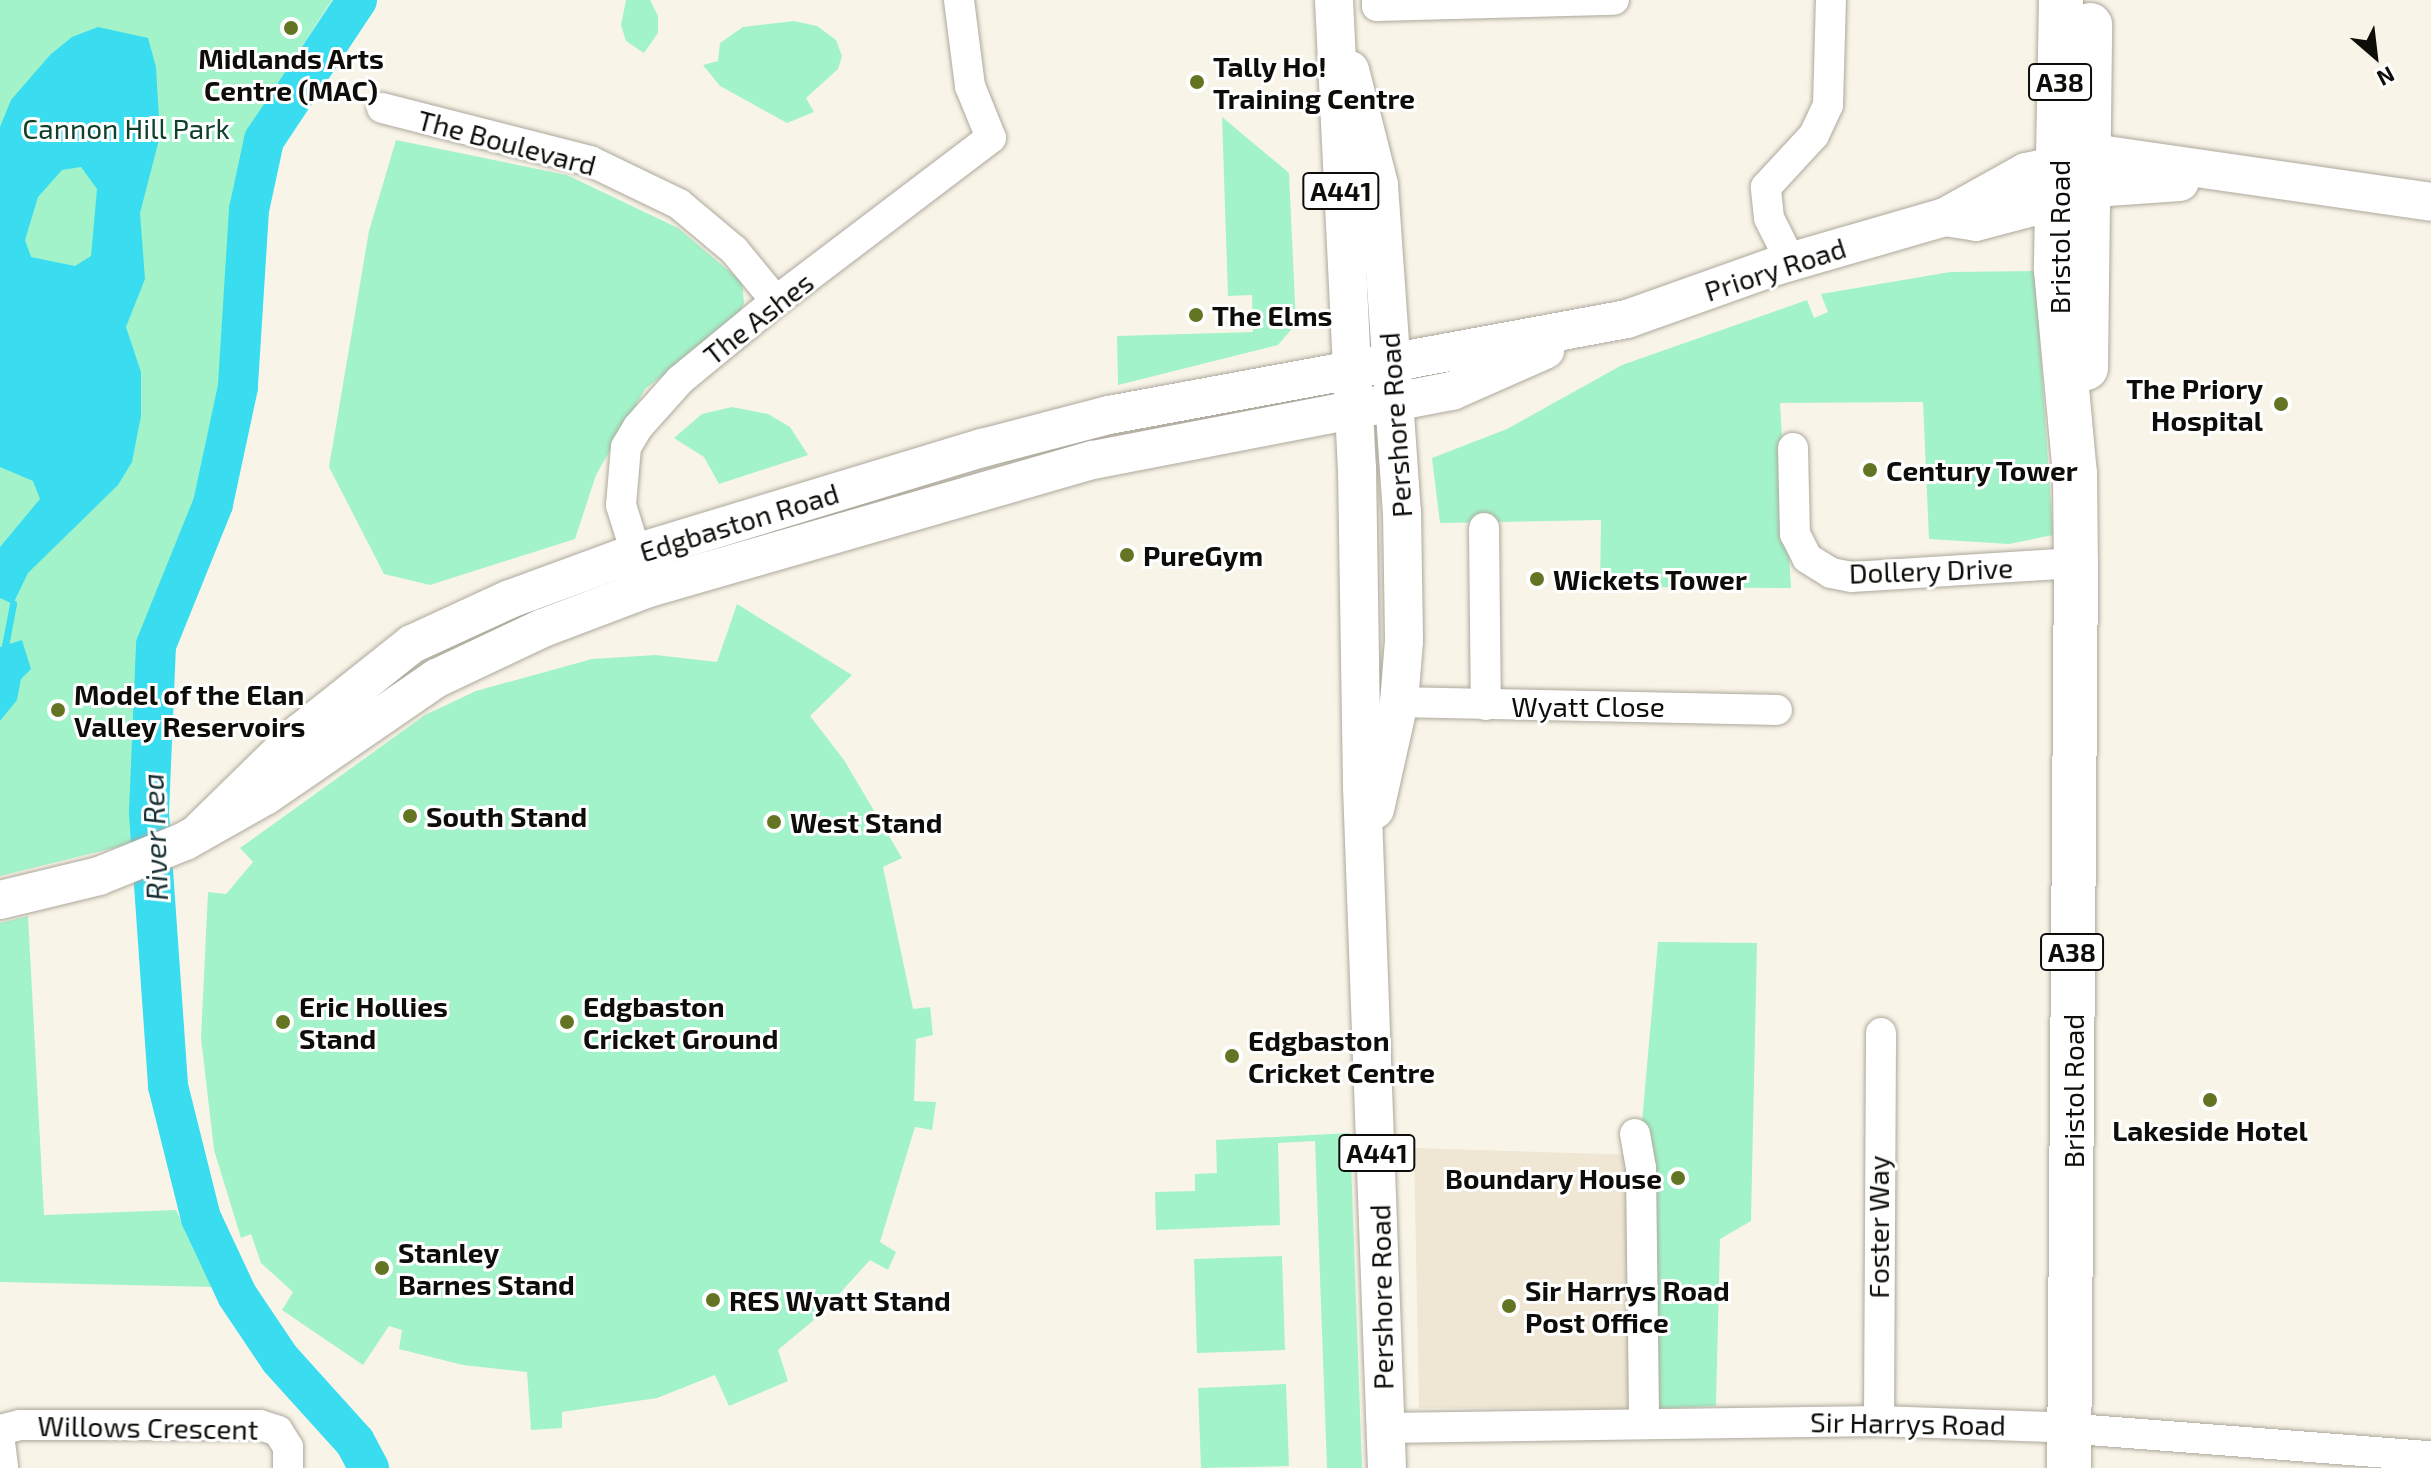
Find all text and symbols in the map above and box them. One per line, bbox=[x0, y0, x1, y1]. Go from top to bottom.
north arrow bbox=[2335, 16, 2415, 96]
marker: Midlands Arts Centre (MAC) bbox=[282, 19, 300, 37]
place label: Midlands Arts Centre (MAC) bbox=[198, 41, 384, 107]
place label: Tally Ho! Training Centre bbox=[1213, 49, 1415, 115]
road number: A38 bbox=[2028, 60, 2092, 104]
text: N bbox=[2373, 62, 2399, 92]
marker: Tally Ho! Training Centre bbox=[1188, 73, 1206, 91]
street label: The Boulevard bbox=[414, 102, 600, 182]
park label: Cannon Hill Park bbox=[22, 111, 230, 145]
street label: Bristol Road bbox=[2042, 159, 2076, 315]
road number: A441 bbox=[1301, 169, 1381, 213]
street label: Priory Road bbox=[1700, 230, 1850, 308]
street label: The Ashes bbox=[696, 264, 820, 372]
place label: The Elms bbox=[1212, 298, 1332, 332]
marker: The Elms bbox=[1187, 306, 1205, 324]
street label: Pershore Road bbox=[1372, 331, 1418, 519]
place label: The Priory Hospital bbox=[2126, 371, 2263, 437]
marker: The Priory Hospital bbox=[2270, 393, 2292, 415]
place label: Century Tower bbox=[1886, 453, 2079, 487]
marker: Century Tower bbox=[1861, 461, 1879, 479]
street label: Edgbaston Road bbox=[635, 476, 843, 568]
place label: PureGym bbox=[1143, 538, 1263, 572]
marker: PureGym bbox=[1118, 546, 1136, 564]
street label: Dollery Drive bbox=[1848, 550, 2014, 590]
place label: Wickets Tower bbox=[1553, 562, 1747, 596]
marker: Wickets Tower bbox=[1528, 570, 1546, 588]
place label: Model of the Elan Valley Reservoirs bbox=[74, 677, 306, 743]
street label: Wyatt Close bbox=[1511, 689, 1665, 723]
marker: Model of the Elan Valley Reservoirs bbox=[49, 701, 67, 719]
water label: River Rea bbox=[134, 772, 174, 902]
place label: South Stand bbox=[426, 799, 587, 833]
place label: West Stand bbox=[790, 805, 942, 839]
marker: South Stand bbox=[401, 807, 419, 825]
marker: West Stand bbox=[765, 813, 783, 831]
road number: A38 bbox=[2040, 930, 2104, 974]
place label: Eric Hollies Stand bbox=[299, 989, 448, 1055]
place label: Edgbaston Cricket Ground bbox=[583, 989, 778, 1055]
marker: Eric Hollies Stand bbox=[274, 1013, 292, 1031]
marker: Edgbaston Cricket Ground bbox=[558, 1013, 576, 1031]
street label: Bristol Road bbox=[2056, 1013, 2090, 1169]
place label: Edgbaston Cricket Centre bbox=[1248, 1023, 1435, 1089]
marker: Edgbaston Cricket Centre bbox=[1223, 1047, 1241, 1065]
marker: Lakeside Hotel bbox=[2201, 1091, 2219, 1109]
place label: Lakeside Hotel bbox=[2112, 1113, 2308, 1147]
road number: A441 bbox=[1337, 1131, 1417, 1175]
street label: Foster Way bbox=[1861, 1155, 1895, 1299]
place label: Boundary House bbox=[1444, 1161, 1662, 1195]
marker: Boundary House bbox=[1669, 1169, 1687, 1187]
street label: Pershore Road bbox=[1363, 1204, 1399, 1390]
place label: Stanley Barnes Stand bbox=[398, 1235, 575, 1301]
marker: Stanley Barnes Stand bbox=[373, 1259, 391, 1277]
place label: Sir Harrys Road Post Office bbox=[1525, 1273, 1730, 1339]
place label: RES Wyatt Stand bbox=[729, 1283, 951, 1317]
marker: RES Wyatt Stand bbox=[704, 1291, 722, 1309]
marker: Sir Harrys Road Post Office bbox=[1500, 1297, 1518, 1315]
street label: Sir Harrys Road bbox=[1810, 1404, 2006, 1442]
street label: Willows Crescent bbox=[37, 1408, 259, 1446]

